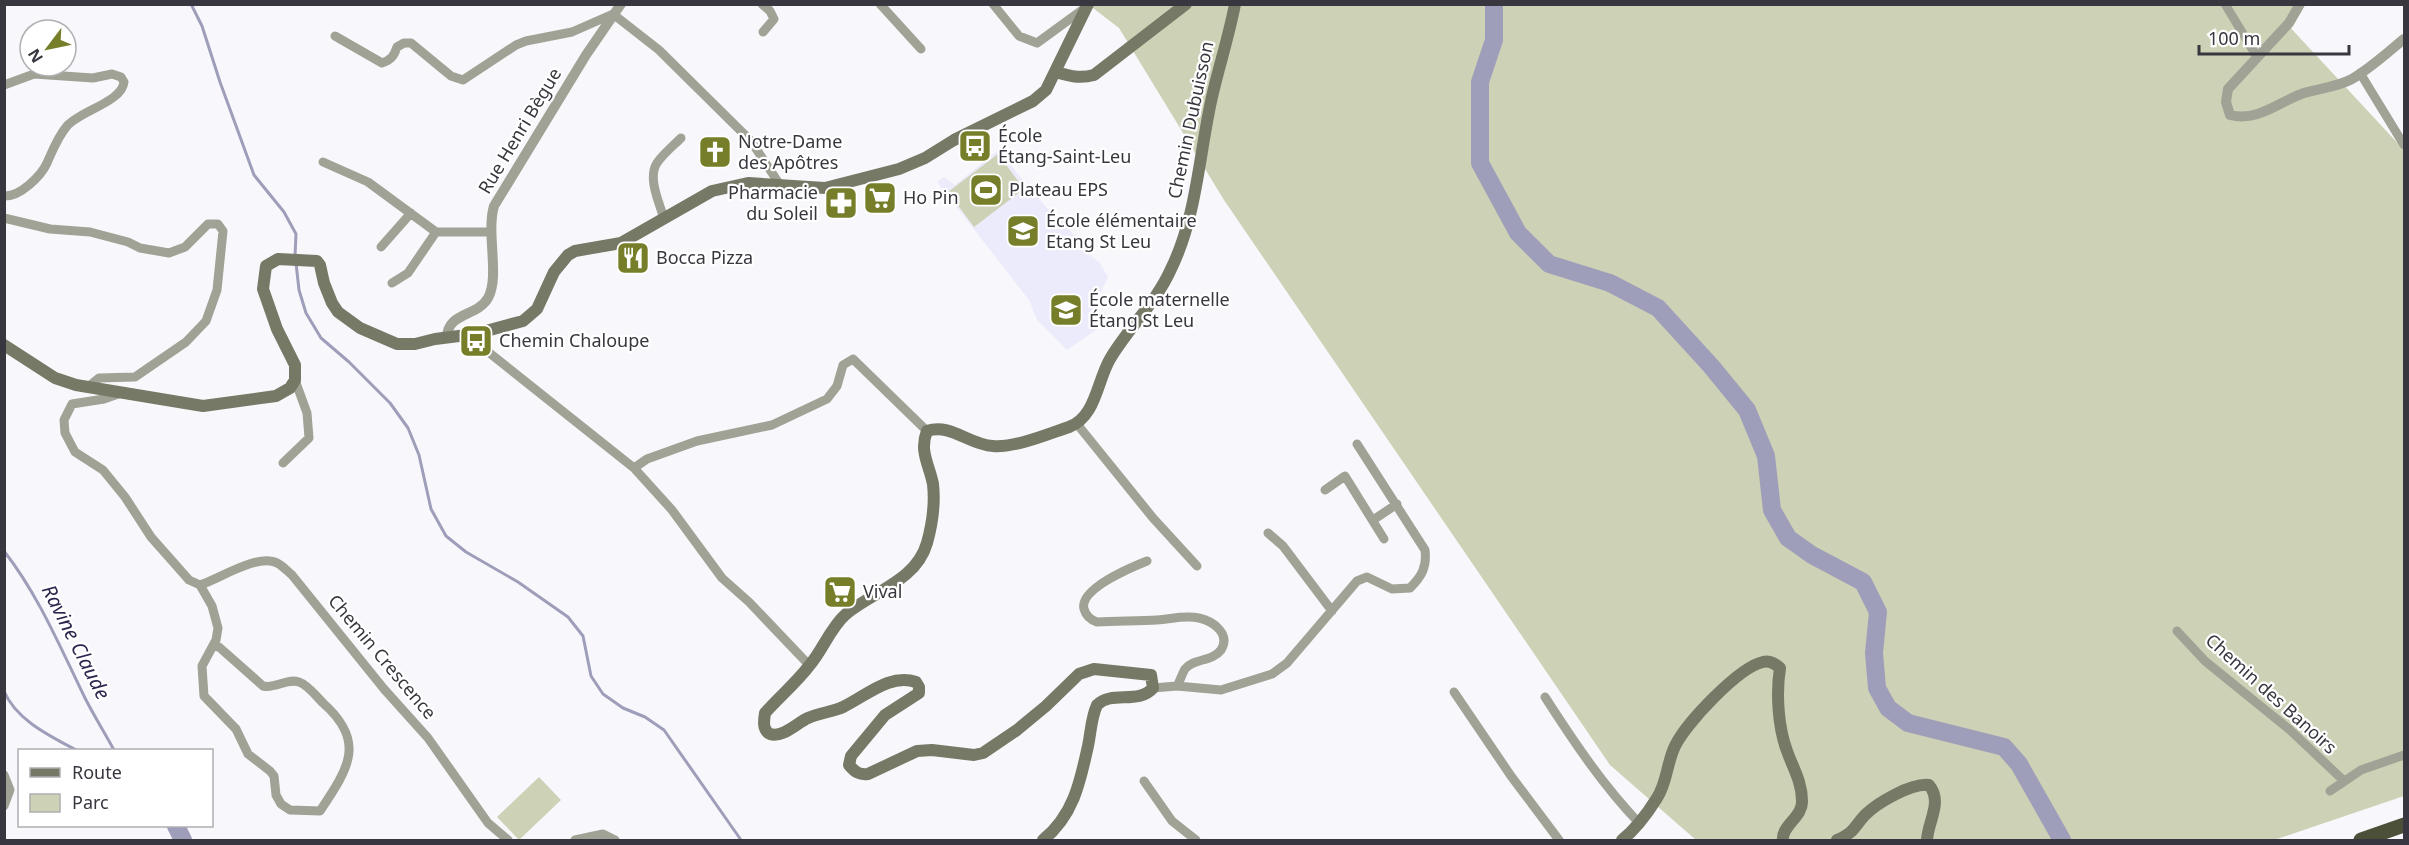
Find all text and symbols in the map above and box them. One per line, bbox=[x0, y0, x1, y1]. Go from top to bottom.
north arrow bbox=[18, 18, 78, 78]
scale bar bbox=[2199, 18, 2349, 56]
text: 100 m bbox=[2208, 26, 2260, 50]
street label: Chemin Dubuisson bbox=[1162, 39, 1218, 201]
text: N bbox=[23, 45, 48, 67]
street label: Rue Henri Bègue bbox=[472, 63, 566, 198]
place label: École Étang-Saint-Leu bbox=[998, 123, 1131, 168]
bus stop icon: École Étang-Saint-Leu bbox=[957, 128, 993, 164]
place label: Notre-Dame des Apôtres bbox=[738, 129, 842, 174]
church icon: Notre-Dame des Apôtres bbox=[697, 134, 733, 170]
sports icon: Plateau EPS bbox=[968, 172, 1004, 208]
place label: Plateau EPS bbox=[1009, 177, 1108, 201]
place label: Pharmacie du Soleil bbox=[728, 180, 818, 225]
supermarket icon: Ho Pin bbox=[862, 180, 898, 216]
pharmacy icon: Pharmacie du Soleil bbox=[823, 185, 859, 221]
place label: Ho Pin bbox=[903, 185, 959, 209]
place label: École élémentaire Etang St Leu bbox=[1046, 208, 1197, 253]
school or university icon: École élémentaire Etang St Leu bbox=[1005, 213, 1041, 249]
restaurant icon: Bocca Pizza bbox=[615, 240, 651, 276]
place label: Bocca Pizza bbox=[656, 245, 753, 269]
place label: École maternelle Étang St Leu bbox=[1089, 287, 1230, 332]
school or university icon: École maternelle Étang St Leu bbox=[1048, 292, 1084, 328]
bus stop icon: Chemin Chaloupe bbox=[458, 323, 494, 359]
place label: Chemin Chaloupe bbox=[499, 328, 649, 352]
supermarket icon: Vival bbox=[822, 574, 858, 610]
place label: Vival bbox=[863, 579, 902, 603]
water label: Ravine Claude bbox=[36, 580, 117, 704]
street label: Chemin Crescence bbox=[323, 589, 442, 724]
street label: Chemin des Banoirs bbox=[2201, 628, 2342, 759]
legend bbox=[18, 749, 213, 827]
text: Route bbox=[72, 760, 122, 784]
text: Parc bbox=[72, 790, 109, 814]

